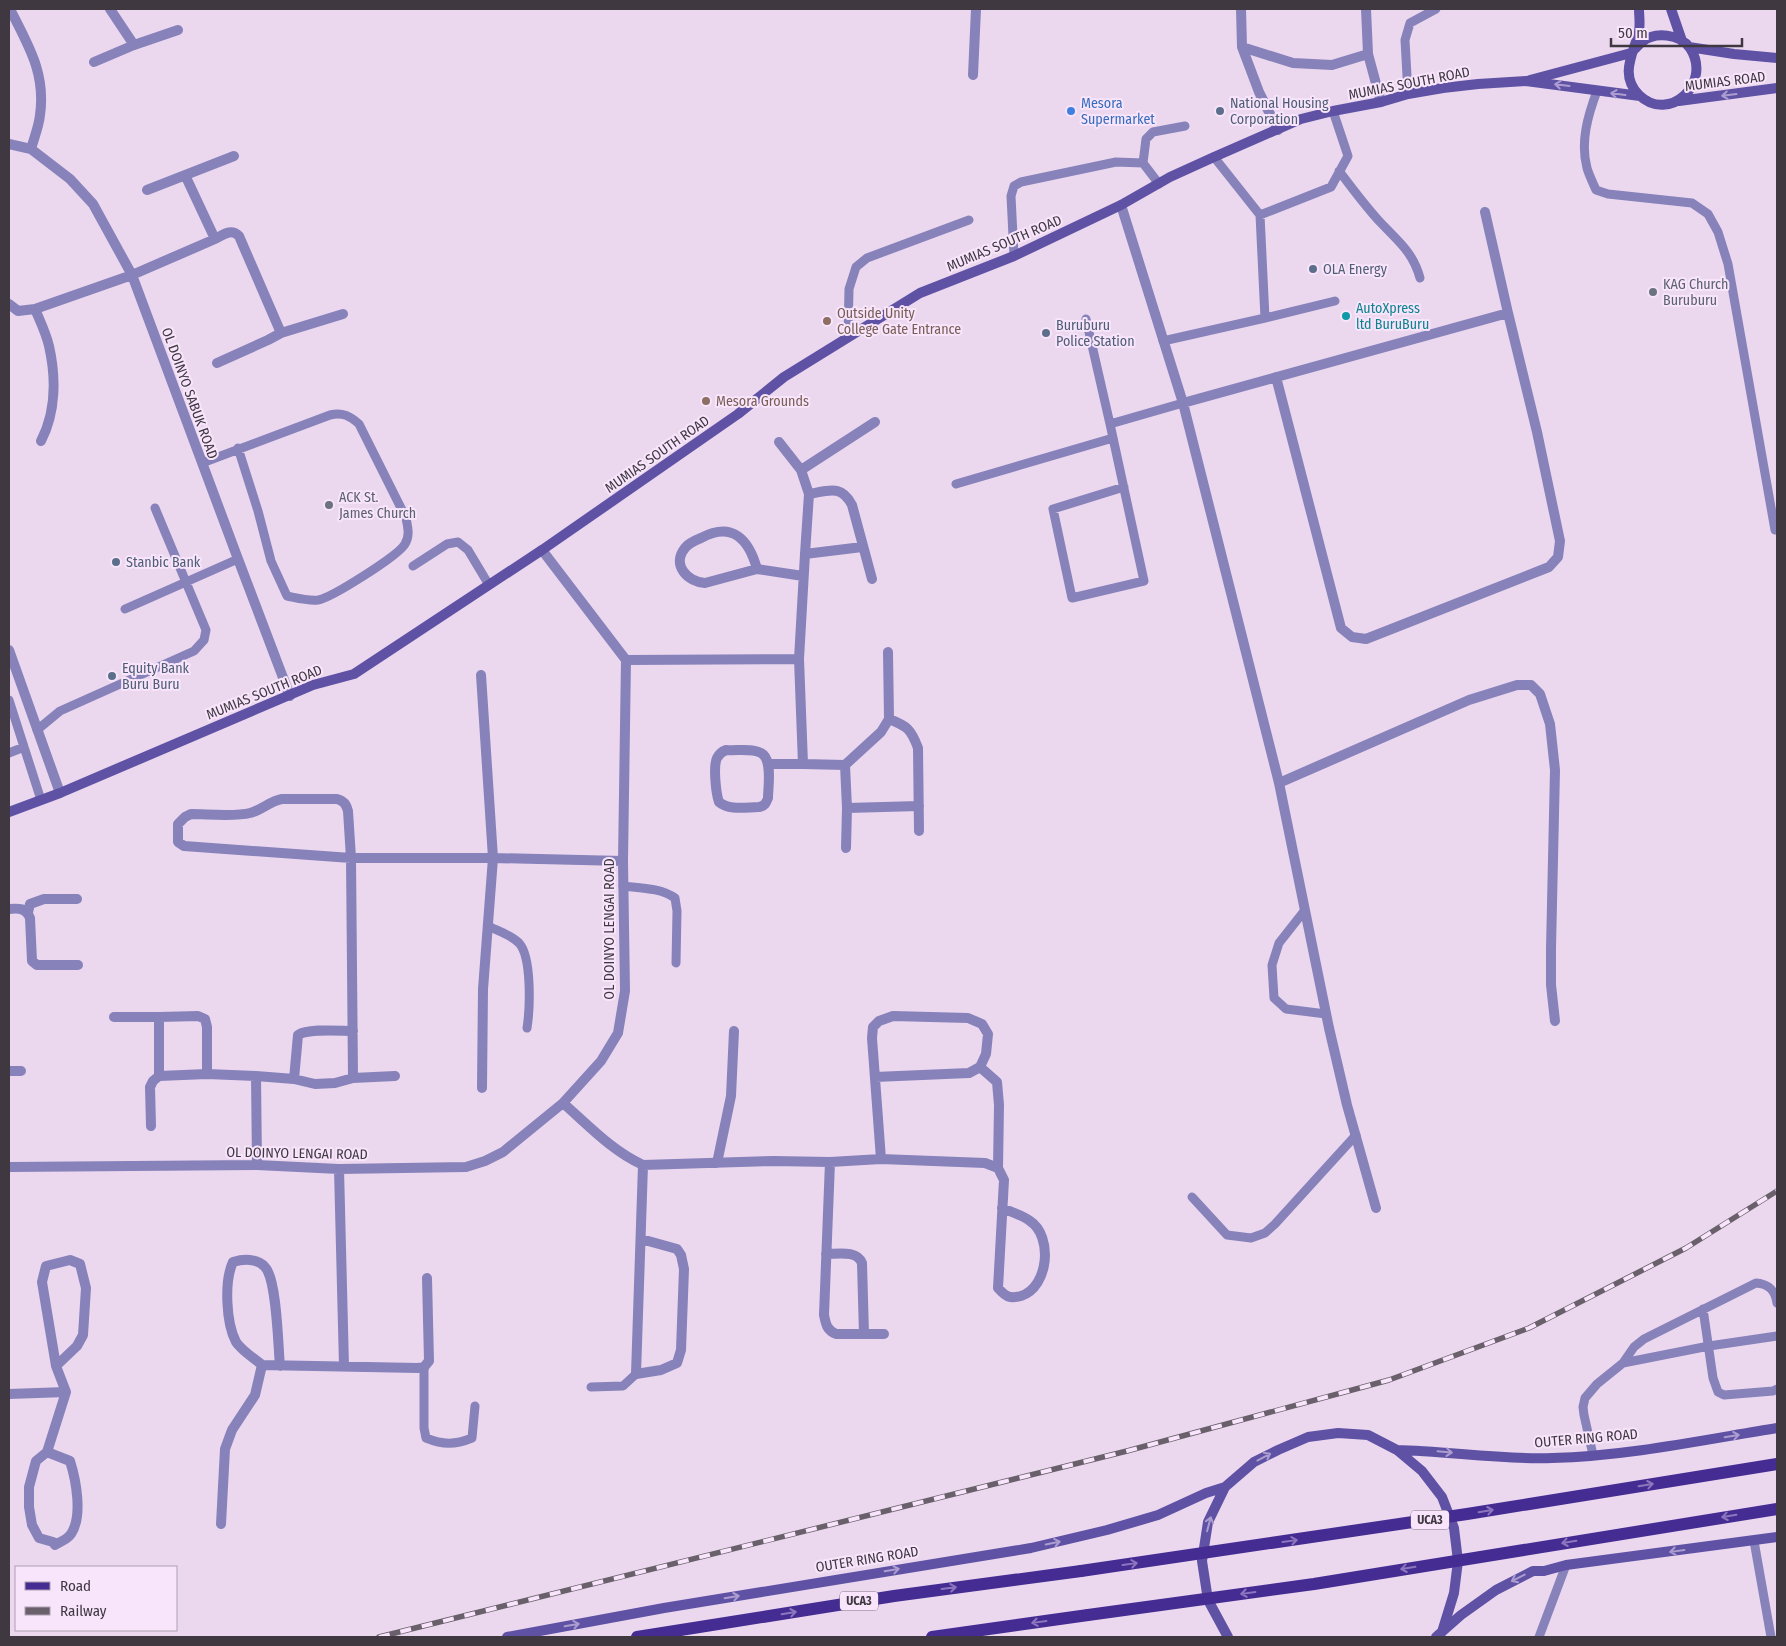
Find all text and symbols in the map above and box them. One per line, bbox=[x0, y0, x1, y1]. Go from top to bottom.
scale bar bbox=[1611, 15, 1742, 47]
text: 50 m bbox=[1618, 24, 1648, 42]
street label: MUMIAS SOUTH ROAD bbox=[1347, 63, 1471, 104]
street label: MUMIAS ROAD bbox=[1684, 68, 1766, 95]
one-way arrow bbox=[1554, 80, 1570, 90]
one-way arrow bbox=[1611, 89, 1627, 99]
one-way arrow bbox=[1721, 90, 1737, 100]
place label: Mesora Supermarket bbox=[1081, 95, 1155, 128]
place label: National Housing Corporation bbox=[1230, 95, 1329, 128]
marker: Mesora Supermarket bbox=[1065, 105, 1077, 117]
marker: National Housing Corporation bbox=[1214, 105, 1226, 117]
street label: MUMIAS SOUTH ROAD bbox=[944, 212, 1064, 275]
place label: OLA Energy bbox=[1323, 261, 1388, 278]
marker: OLA Energy bbox=[1307, 263, 1319, 275]
place label: KAG Church Buruburu bbox=[1663, 276, 1728, 309]
marker: KAG Church Buruburu bbox=[1647, 286, 1659, 298]
place label: AutoXpress ltd BuruBuru bbox=[1356, 300, 1429, 333]
place label: Outside Unity College Gate Entrance bbox=[837, 305, 961, 338]
marker: AutoXpress ltd BuruBuru bbox=[1340, 310, 1352, 322]
marker: Outside Unity College Gate Entrance bbox=[821, 315, 833, 327]
place label: Buruburu Police Station bbox=[1056, 317, 1135, 350]
street label: OL DOINYO SABUK ROAD bbox=[158, 325, 221, 461]
marker: Buruburu Police Station bbox=[1040, 327, 1052, 339]
place label: Mesora Grounds bbox=[716, 393, 809, 410]
marker: Mesora Grounds bbox=[700, 395, 712, 407]
street label: MUMIAS SOUTH ROAD bbox=[602, 412, 713, 497]
place label: ACK St. James Church bbox=[339, 489, 416, 522]
marker: ACK St. James Church bbox=[323, 499, 335, 511]
place label: Stanbic Bank bbox=[126, 554, 201, 571]
marker: Stanbic Bank bbox=[110, 556, 122, 568]
place label: Equity Bank Buru Buru bbox=[122, 660, 190, 693]
street label: MUMIAS SOUTH ROAD bbox=[204, 661, 325, 723]
marker: Equity Bank Buru Buru bbox=[106, 670, 118, 682]
street label: OL DOINYO LENGAI ROAD bbox=[601, 858, 618, 1000]
street label: OL DOINYO LENGAI ROAD bbox=[226, 1144, 368, 1163]
street label: OUTER RING ROAD bbox=[1534, 1426, 1638, 1451]
one-way arrow bbox=[1724, 1430, 1740, 1440]
one-way arrow bbox=[1437, 1447, 1453, 1456]
one-way arrow bbox=[1256, 1452, 1271, 1462]
one-way arrow bbox=[1638, 1480, 1654, 1490]
one-way arrow bbox=[1477, 1506, 1493, 1516]
road number: UCA3 bbox=[1411, 1510, 1449, 1530]
one-way arrow bbox=[1721, 1512, 1737, 1522]
one-way arrow bbox=[1205, 1517, 1214, 1533]
one-way arrow bbox=[1282, 1535, 1298, 1545]
one-way arrow bbox=[1561, 1537, 1577, 1547]
one-way arrow bbox=[1044, 1538, 1060, 1547]
street label: OUTER RING ROAD bbox=[815, 1543, 920, 1576]
one-way arrow bbox=[1669, 1546, 1685, 1556]
one-way arrow bbox=[1121, 1559, 1137, 1569]
one-way arrow bbox=[1401, 1564, 1417, 1574]
one-way arrow bbox=[884, 1565, 900, 1575]
legend bbox=[15, 1566, 178, 1631]
one-way arrow bbox=[1511, 1574, 1526, 1584]
text: Road bbox=[60, 1577, 91, 1595]
one-way arrow bbox=[941, 1583, 957, 1593]
one-way arrow bbox=[1240, 1588, 1256, 1598]
one-way arrow bbox=[724, 1592, 740, 1602]
road number: UCA3 bbox=[840, 1592, 878, 1610]
text: Railway bbox=[60, 1602, 107, 1620]
one-way arrow bbox=[780, 1607, 796, 1617]
one-way arrow bbox=[1032, 1617, 1048, 1627]
one-way arrow bbox=[564, 1620, 580, 1630]

